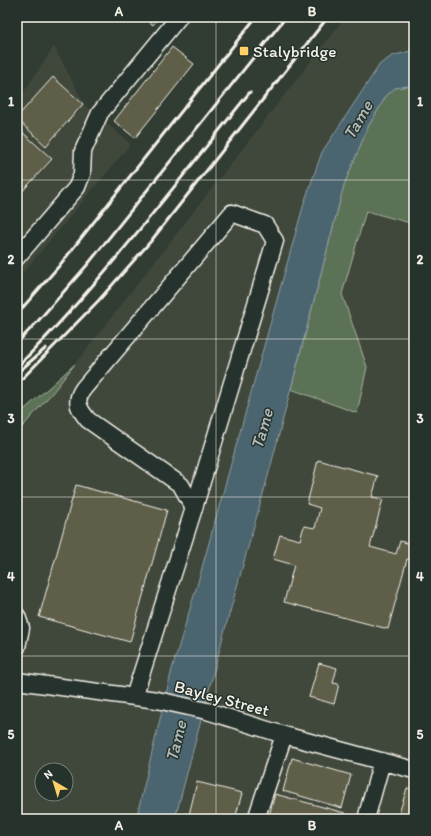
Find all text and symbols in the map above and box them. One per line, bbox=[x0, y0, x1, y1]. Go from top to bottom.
text: A bbox=[114, 4, 124, 19]
text: B bbox=[308, 4, 317, 19]
place label: Stalybridge bbox=[253, 41, 336, 61]
marker: Stalybridge bbox=[238, 45, 250, 57]
text: 1 bbox=[8, 94, 14, 109]
text: 1 bbox=[417, 94, 423, 109]
water label: Tame bbox=[338, 95, 379, 143]
text: 2 bbox=[8, 252, 15, 267]
text: 2 bbox=[417, 252, 424, 267]
water label: Tame bbox=[246, 405, 279, 452]
text: 3 bbox=[7, 411, 15, 426]
text: 3 bbox=[416, 411, 424, 426]
text: 4 bbox=[7, 569, 15, 584]
text: 4 bbox=[416, 569, 424, 584]
street label: Bayley Street bbox=[172, 676, 272, 720]
water label: Tame bbox=[160, 717, 192, 764]
text: 5 bbox=[8, 727, 15, 742]
text: 5 bbox=[417, 727, 424, 742]
north arrow bbox=[34, 762, 74, 802]
text: N bbox=[41, 767, 55, 782]
text: A bbox=[114, 818, 124, 833]
text: B bbox=[308, 818, 317, 833]

